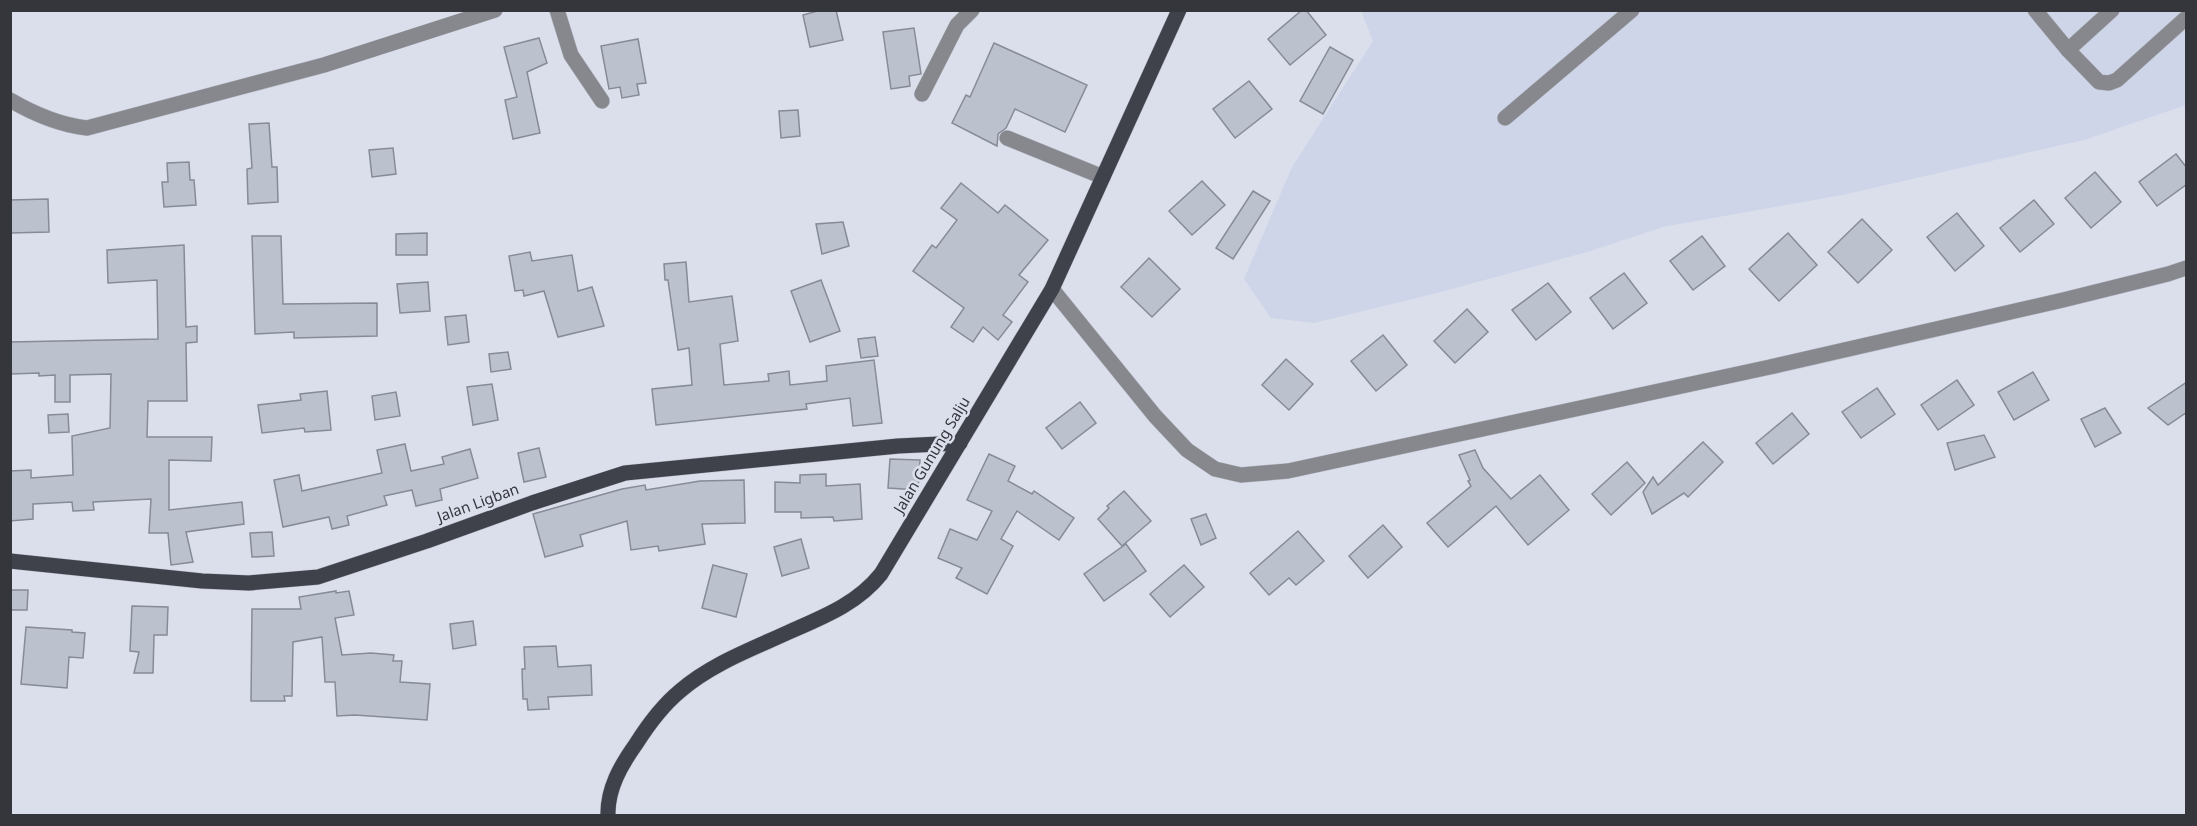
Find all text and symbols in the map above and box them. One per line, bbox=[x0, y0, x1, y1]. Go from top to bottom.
street label: Jalan Gunung Salju bbox=[887, 392, 974, 518]
street label: Jalan Ligban bbox=[432, 478, 521, 527]

